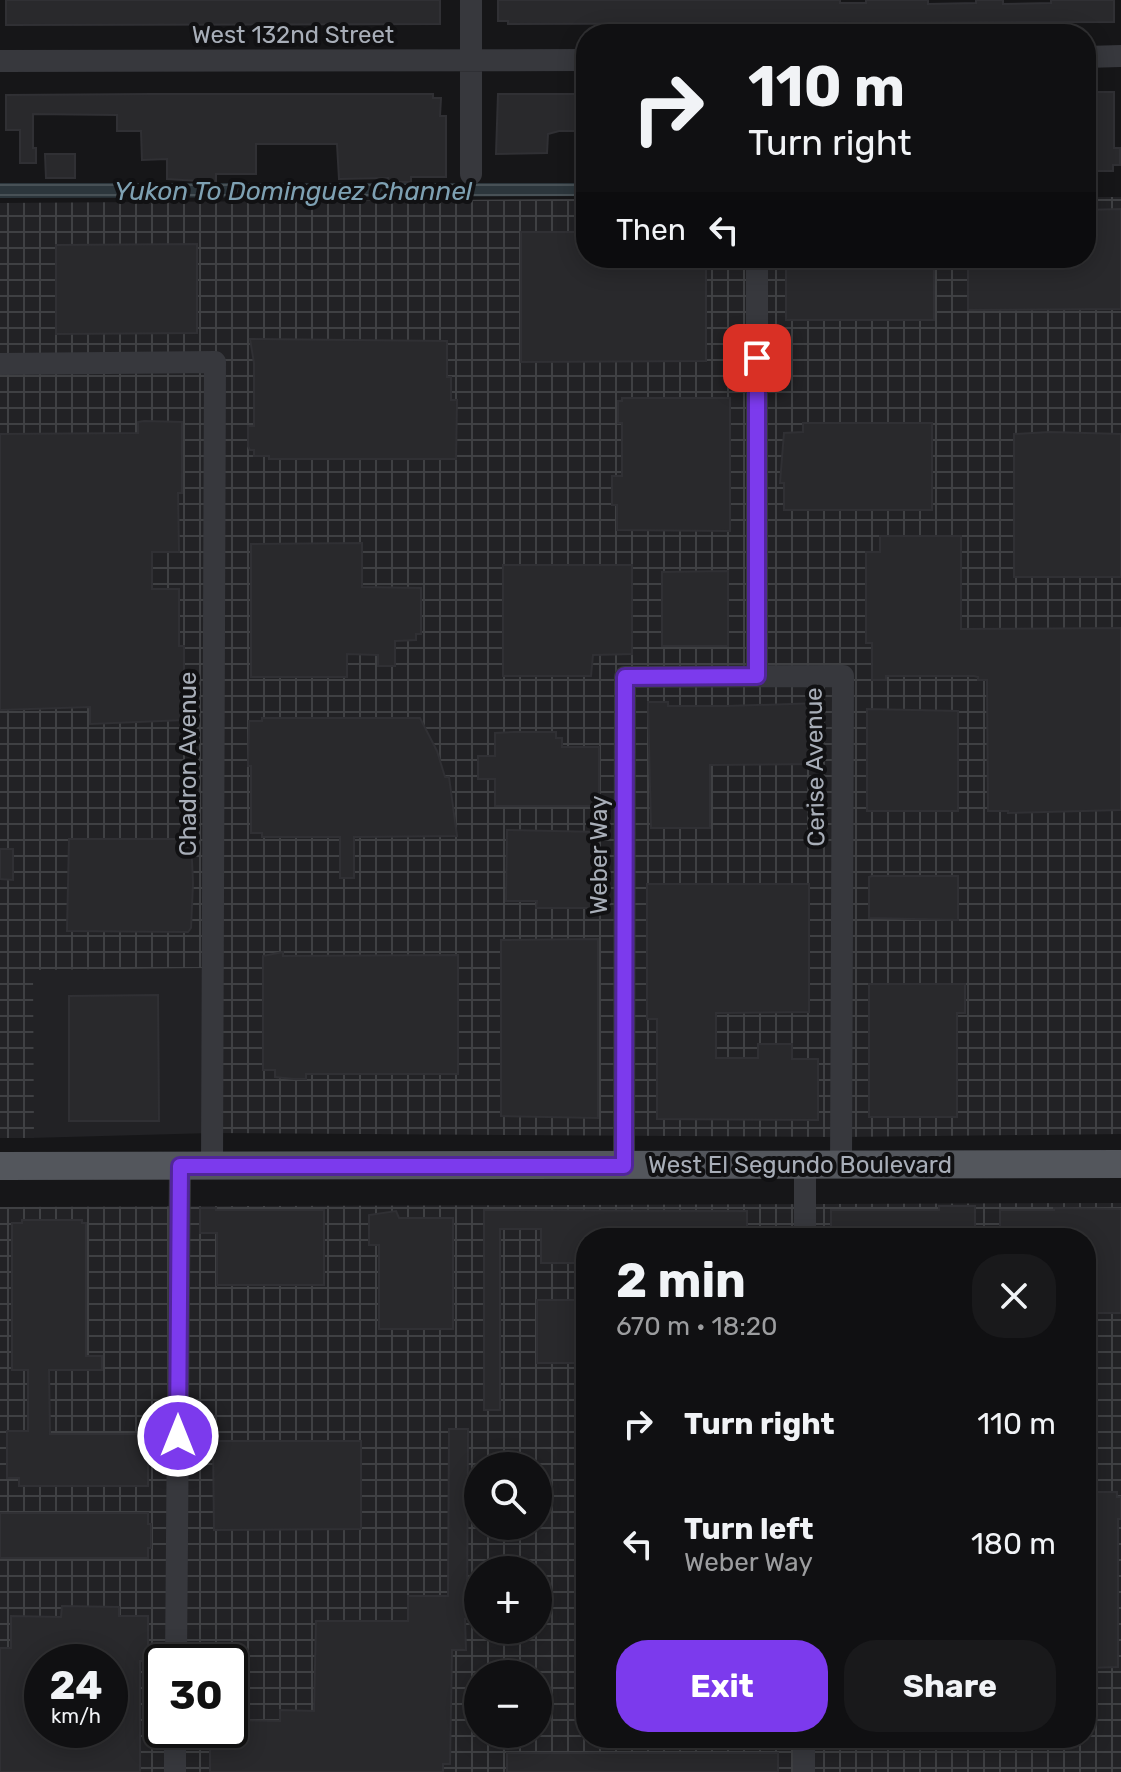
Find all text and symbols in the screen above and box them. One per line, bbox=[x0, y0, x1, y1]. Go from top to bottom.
street label: West 132nd Street bbox=[192, 21, 394, 49]
text: 110 m bbox=[748, 54, 905, 120]
icon: right bbox=[616, 56, 720, 160]
text: Turn right bbox=[748, 121, 912, 164]
water label: Yukon To Dominguez Channel bbox=[114, 176, 473, 207]
icon: left bbox=[702, 208, 746, 252]
text: Then bbox=[616, 212, 686, 248]
pin bbox=[723, 324, 791, 392]
icon: arrive bbox=[735, 336, 779, 380]
street label: Chadron Avenue bbox=[174, 672, 202, 856]
street label: Cerise Avenue bbox=[800, 687, 830, 847]
street label: Weber Way bbox=[585, 796, 613, 914]
street label: West El Segundo Boulevard bbox=[648, 1151, 952, 1179]
text: 2 min bbox=[616, 1252, 746, 1309]
button: close bbox=[972, 1254, 1056, 1338]
text: 670 m · 18:20 bbox=[616, 1311, 778, 1342]
position arrow bbox=[136, 1394, 220, 1478]
icon: right bbox=[616, 1402, 660, 1446]
text: Turn right bbox=[684, 1406, 835, 1442]
text: 110 m bbox=[977, 1406, 1056, 1442]
map controls bbox=[464, 1452, 552, 1748]
button: search bbox=[464, 1452, 552, 1540]
text: Turn left bbox=[684, 1511, 814, 1547]
icon: left bbox=[616, 1522, 660, 1566]
text: 180 m bbox=[971, 1526, 1056, 1562]
text: Weber Way bbox=[684, 1547, 813, 1578]
button: + bbox=[464, 1556, 552, 1644]
button: Exit bbox=[616, 1640, 828, 1732]
button: Share bbox=[844, 1640, 1056, 1732]
speed limit sign: 30 bbox=[144, 1644, 248, 1748]
button: − bbox=[464, 1660, 552, 1748]
text: 24 bbox=[49, 1662, 103, 1709]
text: km/h bbox=[51, 1704, 101, 1728]

